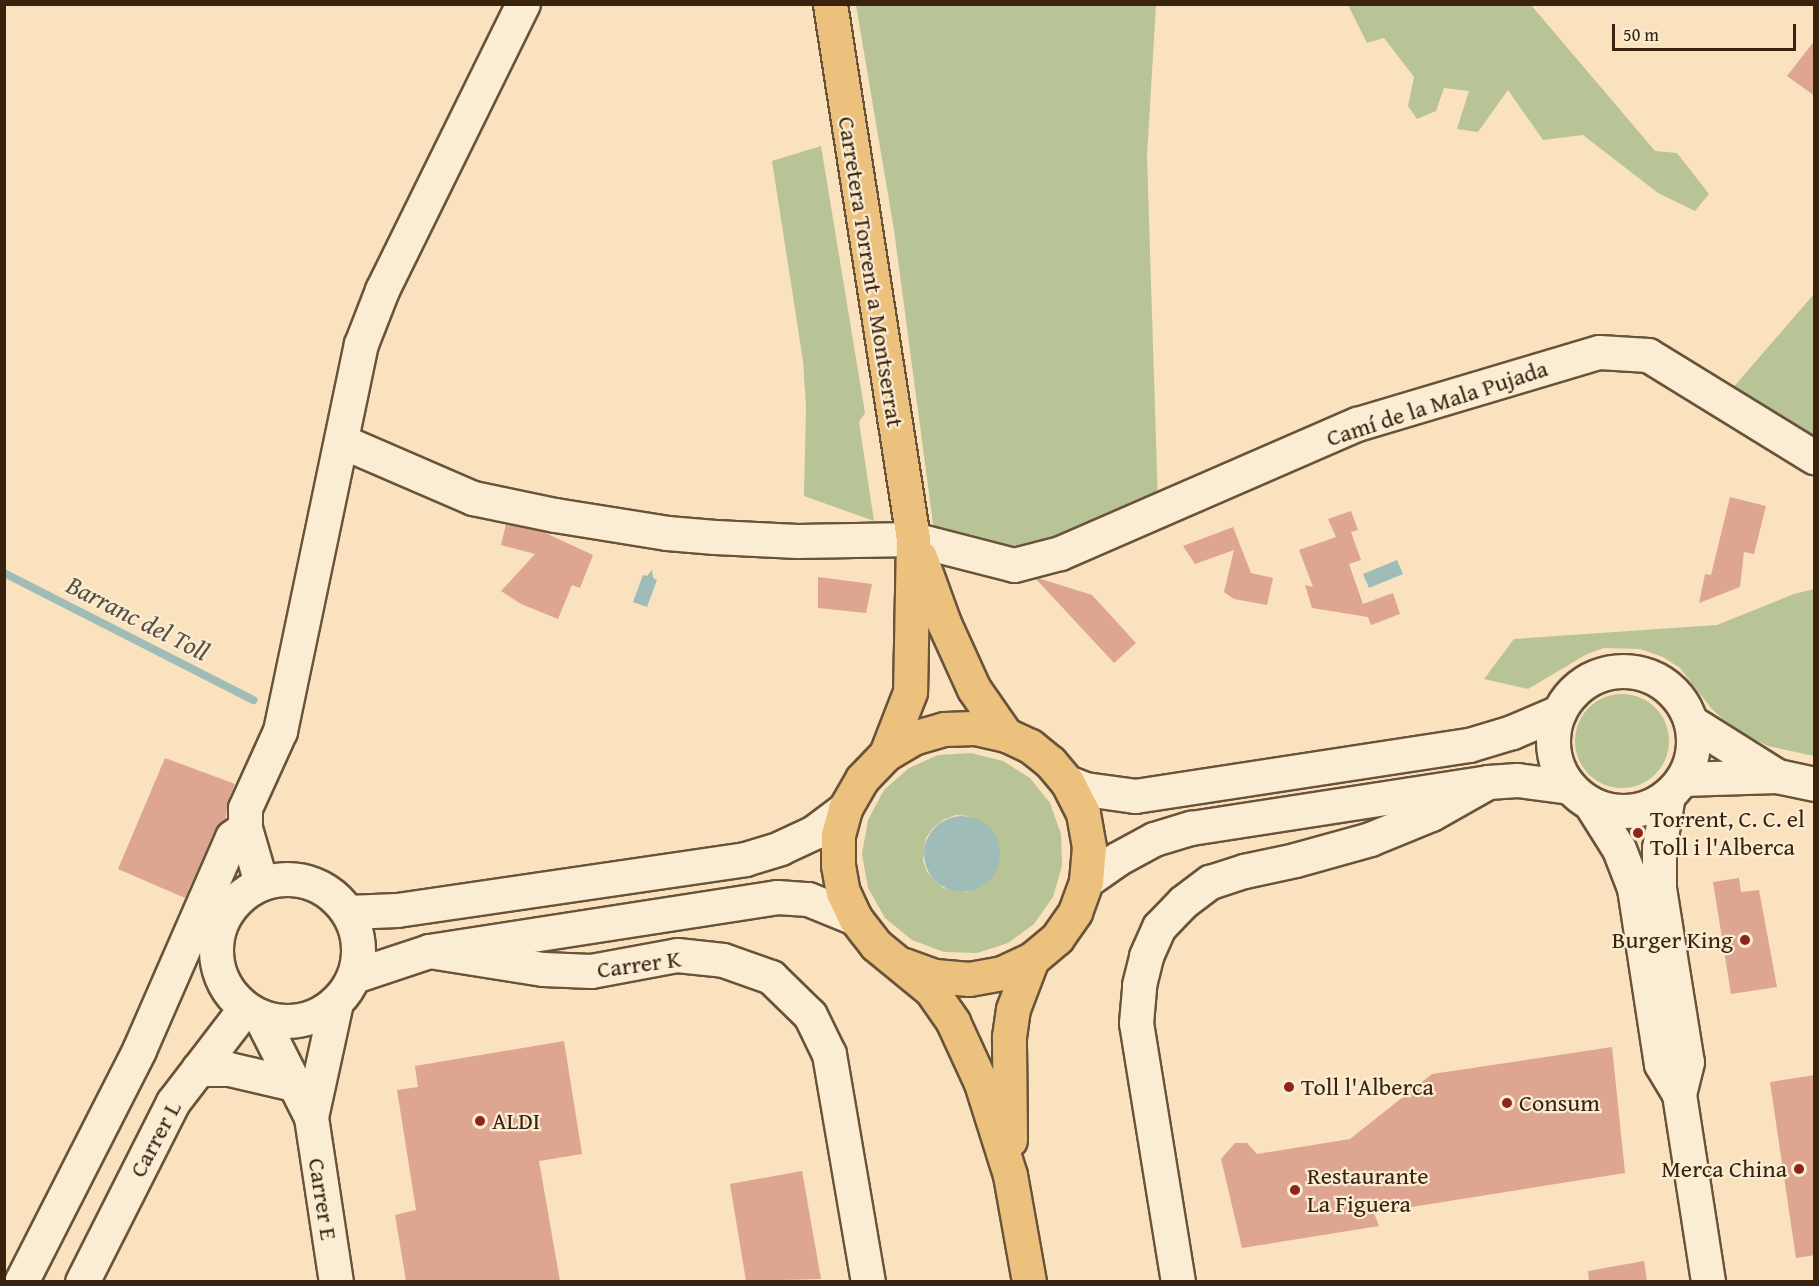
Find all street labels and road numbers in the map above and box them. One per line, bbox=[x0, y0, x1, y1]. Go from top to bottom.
street label: Carretera Torrent a Montserrat bbox=[832, 114, 910, 430]
street label: Camí de la Mala Pujada bbox=[1323, 354, 1551, 452]
street label: Carrer K bbox=[595, 944, 683, 984]
street label: Carrer L bbox=[123, 1096, 187, 1182]
street label: Carrer E bbox=[302, 1156, 344, 1242]

